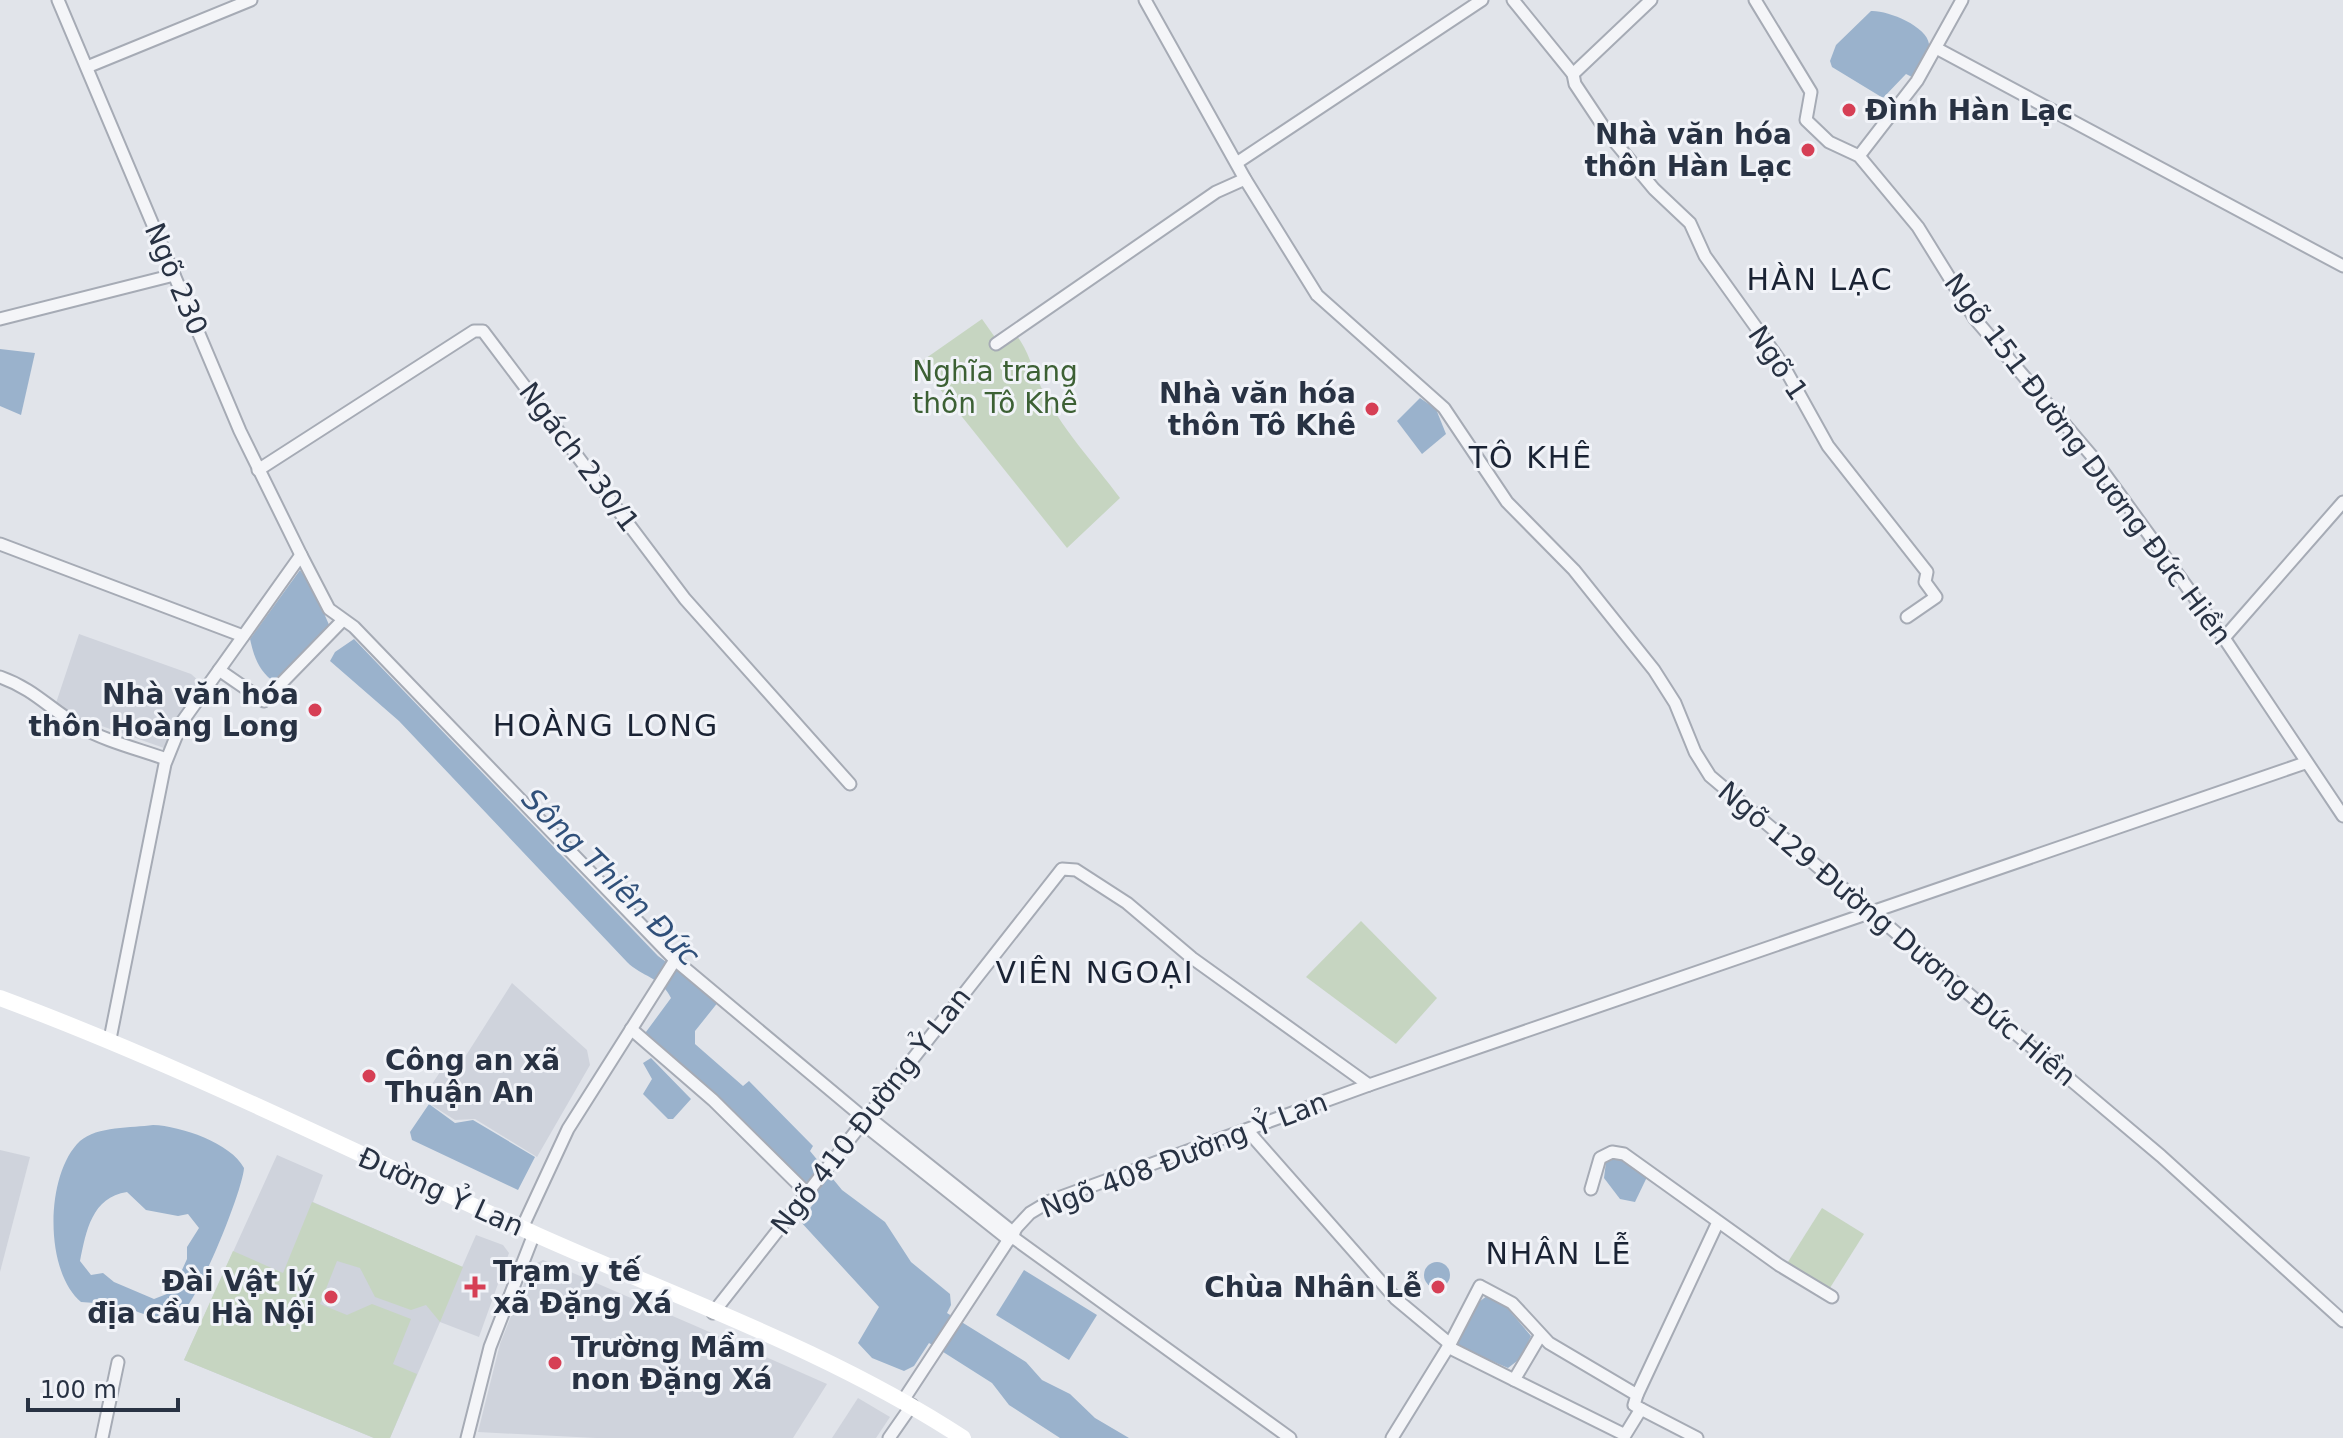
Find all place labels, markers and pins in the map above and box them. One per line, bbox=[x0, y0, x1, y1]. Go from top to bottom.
place label: Đình Hàn Lạc bbox=[1865, 94, 2073, 127]
marker: Đình Hàn Lạc bbox=[1840, 101, 1858, 119]
place label: Nhà văn hóa thôn Hàn Lạc bbox=[1584, 118, 1792, 183]
marker: Nhà văn hóa thôn Hàn Lạc bbox=[1799, 141, 1817, 159]
place label: Nhà văn hóa thôn Tô Khê bbox=[1159, 377, 1356, 442]
marker: Nhà văn hóa thôn Tô Khê bbox=[1363, 400, 1381, 418]
place label: Nhà văn hóa thôn Hoàng Long bbox=[28, 678, 299, 743]
marker: Nhà văn hóa thôn Hoàng Long bbox=[306, 701, 324, 719]
place label: Công an xã Thuận An bbox=[385, 1044, 560, 1109]
marker: Công an xã Thuận An bbox=[360, 1067, 378, 1085]
place label: Trạm y tế xã Đặng Xá bbox=[493, 1255, 672, 1320]
place label: Đài Vật lý địa cầu Hà Nội bbox=[87, 1265, 315, 1330]
place label: Chùa Nhân Lễ bbox=[1204, 1271, 1422, 1304]
marker: Trạm y tế xã Đặng Xá bbox=[464, 1276, 486, 1298]
marker: Chùa Nhân Lễ bbox=[1429, 1278, 1447, 1296]
marker: Đài Vật lý địa cầu Hà Nội bbox=[322, 1288, 340, 1306]
place label: Trường Mầm non Đặng Xá bbox=[571, 1331, 772, 1396]
marker: Trường Mầm non Đặng Xá bbox=[546, 1354, 564, 1372]

